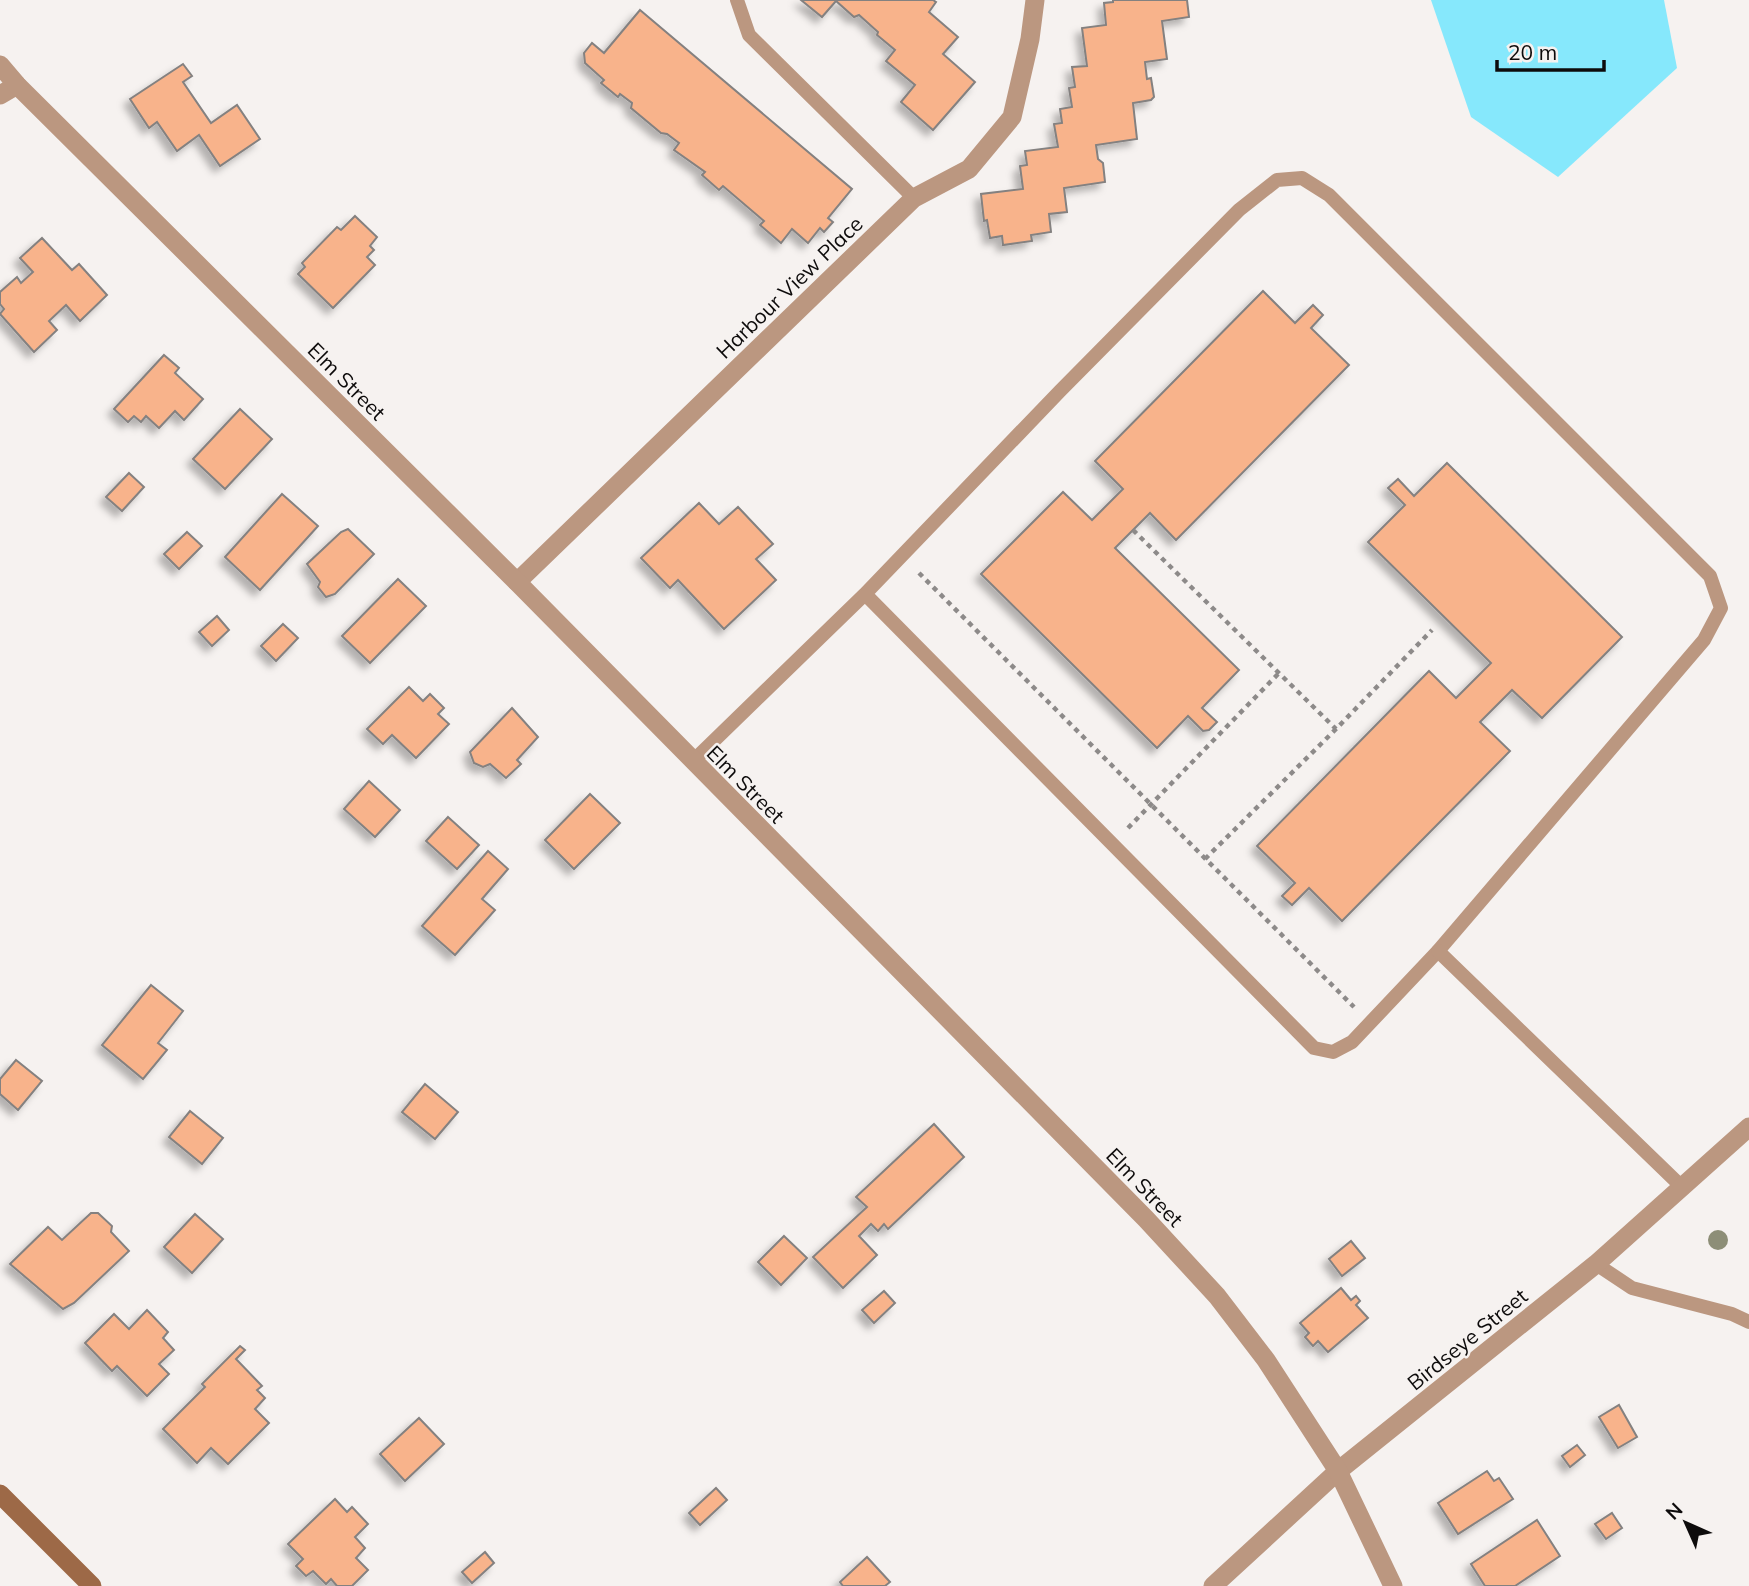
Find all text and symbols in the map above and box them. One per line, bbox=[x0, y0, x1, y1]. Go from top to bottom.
scale bar bbox=[1497, 28, 1604, 72]
text: 20 m bbox=[1508, 39, 1557, 65]
street label: Harbour View Place bbox=[710, 210, 868, 364]
street label: Elm Street bbox=[303, 337, 391, 425]
street label: Elm Street bbox=[702, 740, 790, 828]
street label: Elm Street bbox=[1101, 1142, 1189, 1232]
street label: Birdseye Street bbox=[1402, 1283, 1532, 1395]
north arrow bbox=[1651, 1488, 1721, 1558]
text: N bbox=[1660, 1497, 1688, 1525]

